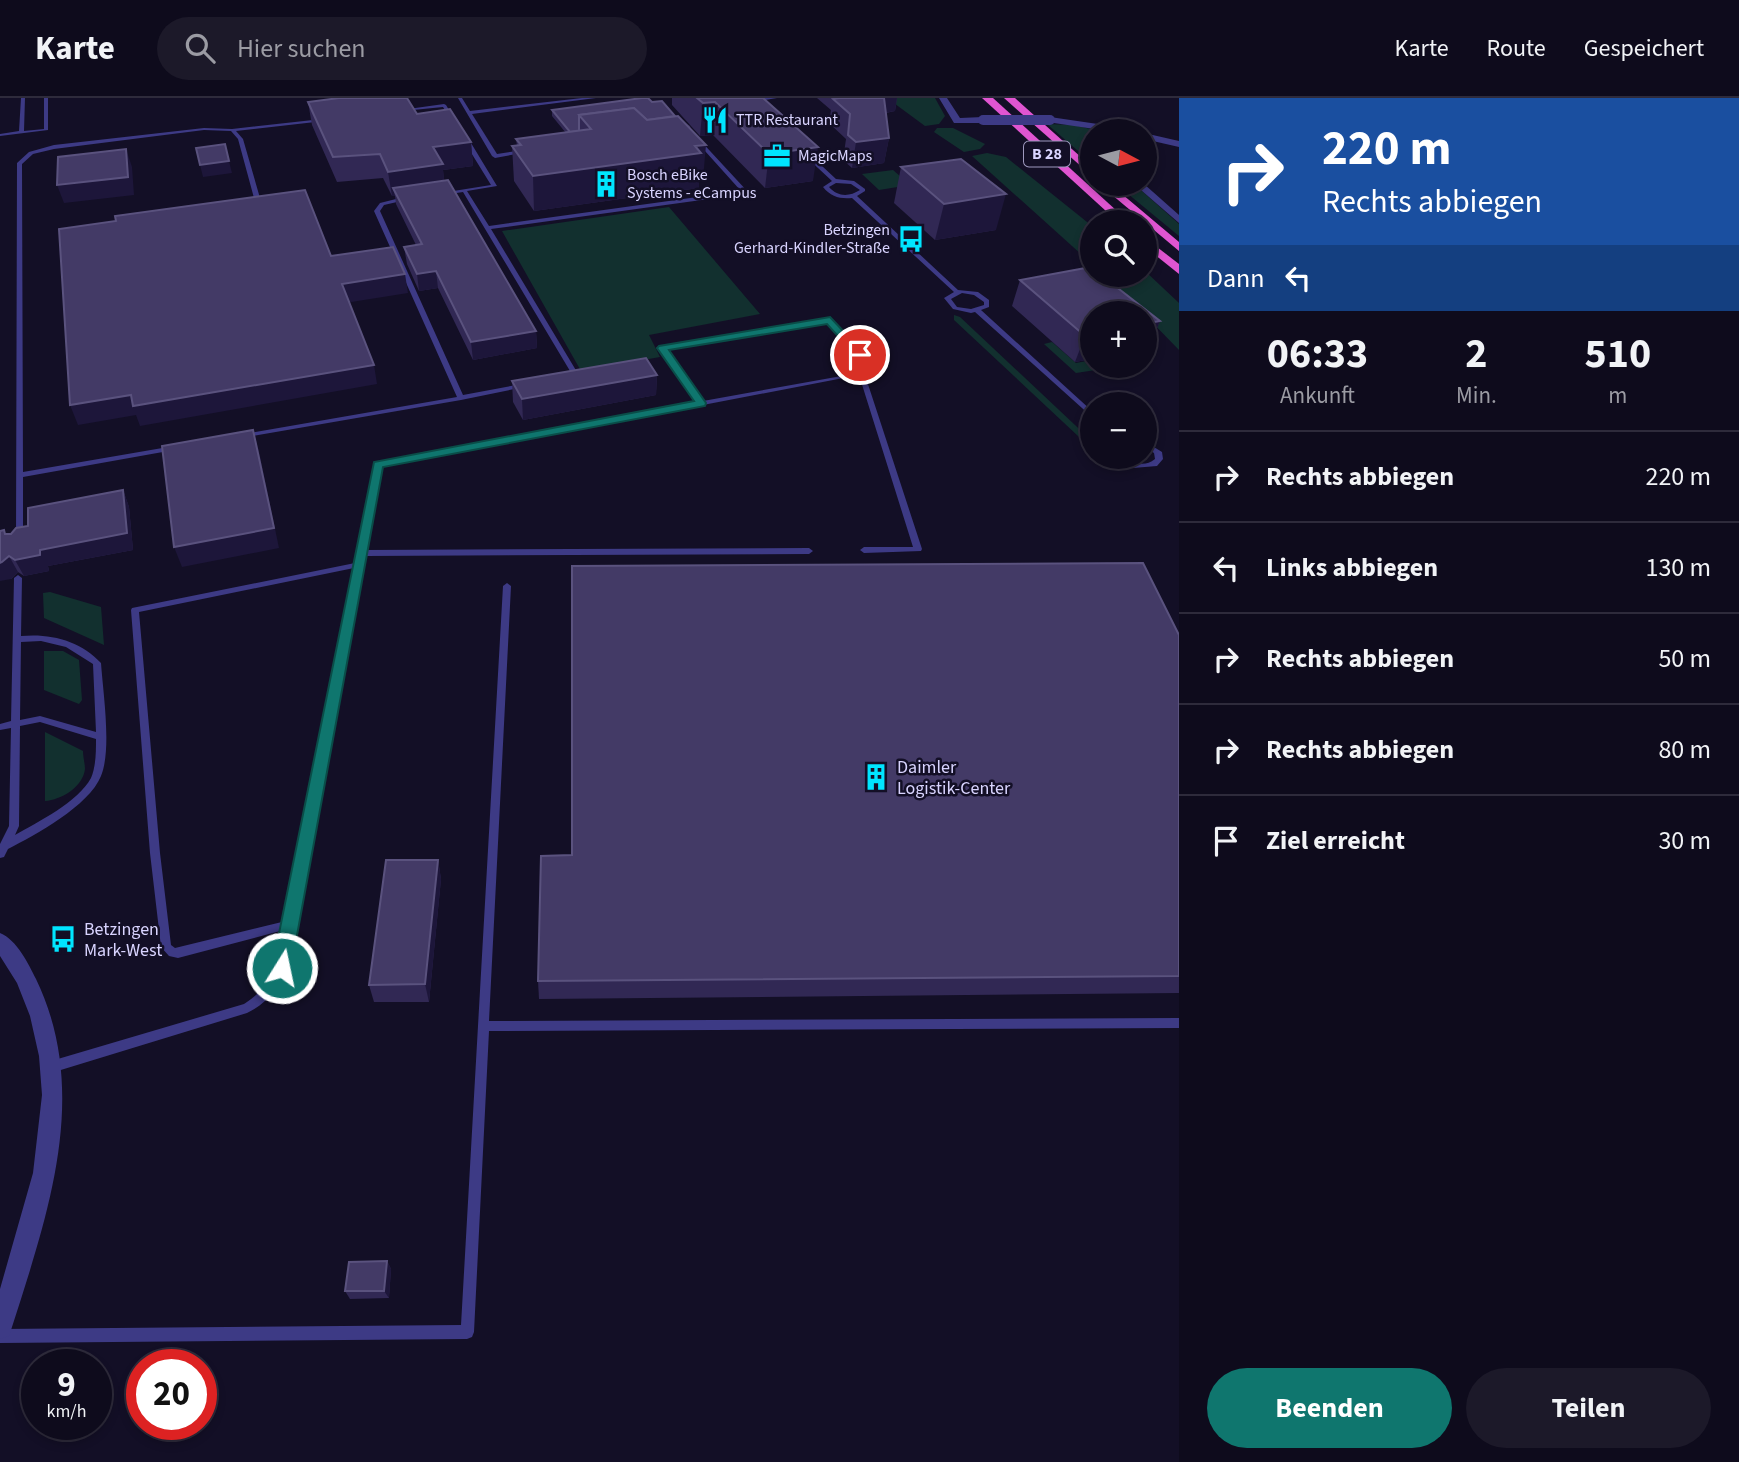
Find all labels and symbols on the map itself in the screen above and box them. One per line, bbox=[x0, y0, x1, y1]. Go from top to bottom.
restaurant icon: TTR Restaurant bbox=[700, 105, 730, 135]
place label: TTR Restaurant bbox=[736, 109, 839, 131]
north arrow bbox=[1080, 119, 1157, 196]
office icon: MagicMaps bbox=[762, 141, 792, 171]
road number: B 28 bbox=[1024, 142, 1070, 166]
place label: MagicMaps bbox=[798, 145, 873, 167]
place label: Bosch eBike Systems - eCampus bbox=[627, 164, 757, 204]
building icon: Bosch eBike Systems - eCampus bbox=[591, 169, 621, 199]
place label: Betzingen Gerhard-Kindler-Straße bbox=[734, 219, 890, 259]
bus stop icon: Betzingen Gerhard-Kindler-Straße bbox=[896, 224, 926, 254]
pin bbox=[830, 325, 890, 385]
place label: Daimler Logistik-Center bbox=[897, 755, 1011, 801]
building icon: Daimler Logistik-Center bbox=[861, 762, 891, 792]
place label: Betzingen Mark-West bbox=[84, 917, 162, 963]
bus stop icon: Betzingen Mark-West bbox=[48, 924, 78, 954]
position arrow bbox=[245, 931, 319, 1005]
speed limit sign: 20 bbox=[126, 1349, 217, 1440]

